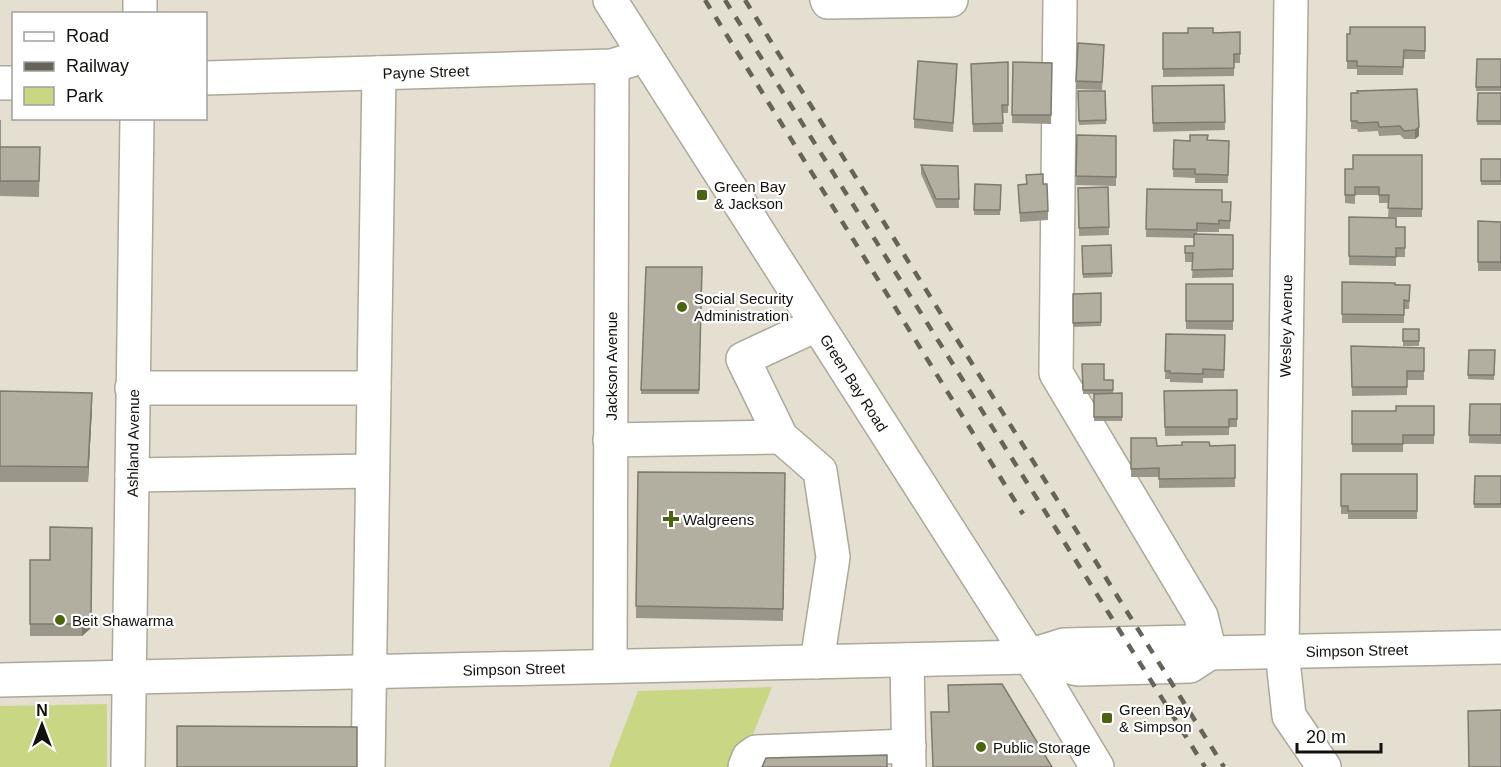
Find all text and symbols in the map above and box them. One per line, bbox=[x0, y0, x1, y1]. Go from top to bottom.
legend bbox=[12, 12, 207, 120]
text: Road bbox=[66, 26, 109, 46]
text: Railway bbox=[66, 56, 129, 76]
street label: Payne Street bbox=[382, 62, 470, 81]
text: Park bbox=[66, 86, 104, 106]
place label: Green Bay & Jackson bbox=[714, 178, 786, 212]
marker: Green Bay & Jackson bbox=[695, 188, 709, 202]
street label: Wesley Avenue bbox=[1277, 274, 1295, 378]
place label: Social Security Administration bbox=[694, 290, 794, 324]
marker: Social Security Administration bbox=[675, 300, 689, 314]
street label: Jackson Avenue bbox=[602, 311, 620, 421]
street label: Green Bay Road bbox=[817, 331, 892, 434]
street label: Ashland Avenue bbox=[123, 389, 142, 497]
place label: Walgreens bbox=[683, 511, 754, 528]
marker: Walgreens bbox=[664, 512, 678, 526]
place label: Beit Shawarma bbox=[72, 612, 174, 629]
marker: Beit Shawarma bbox=[53, 613, 67, 627]
street label: Simpson Street bbox=[1305, 640, 1409, 660]
street label: Simpson Street bbox=[462, 659, 566, 678]
north arrow bbox=[12, 695, 72, 755]
place label: Green Bay & Simpson bbox=[1119, 701, 1192, 735]
text: N bbox=[36, 702, 48, 719]
marker: Green Bay & Simpson bbox=[1100, 711, 1114, 725]
scale bar bbox=[1297, 716, 1381, 754]
text: 20 m bbox=[1306, 727, 1346, 747]
place label: Public Storage bbox=[993, 739, 1091, 756]
marker: Public Storage bbox=[974, 740, 988, 754]

